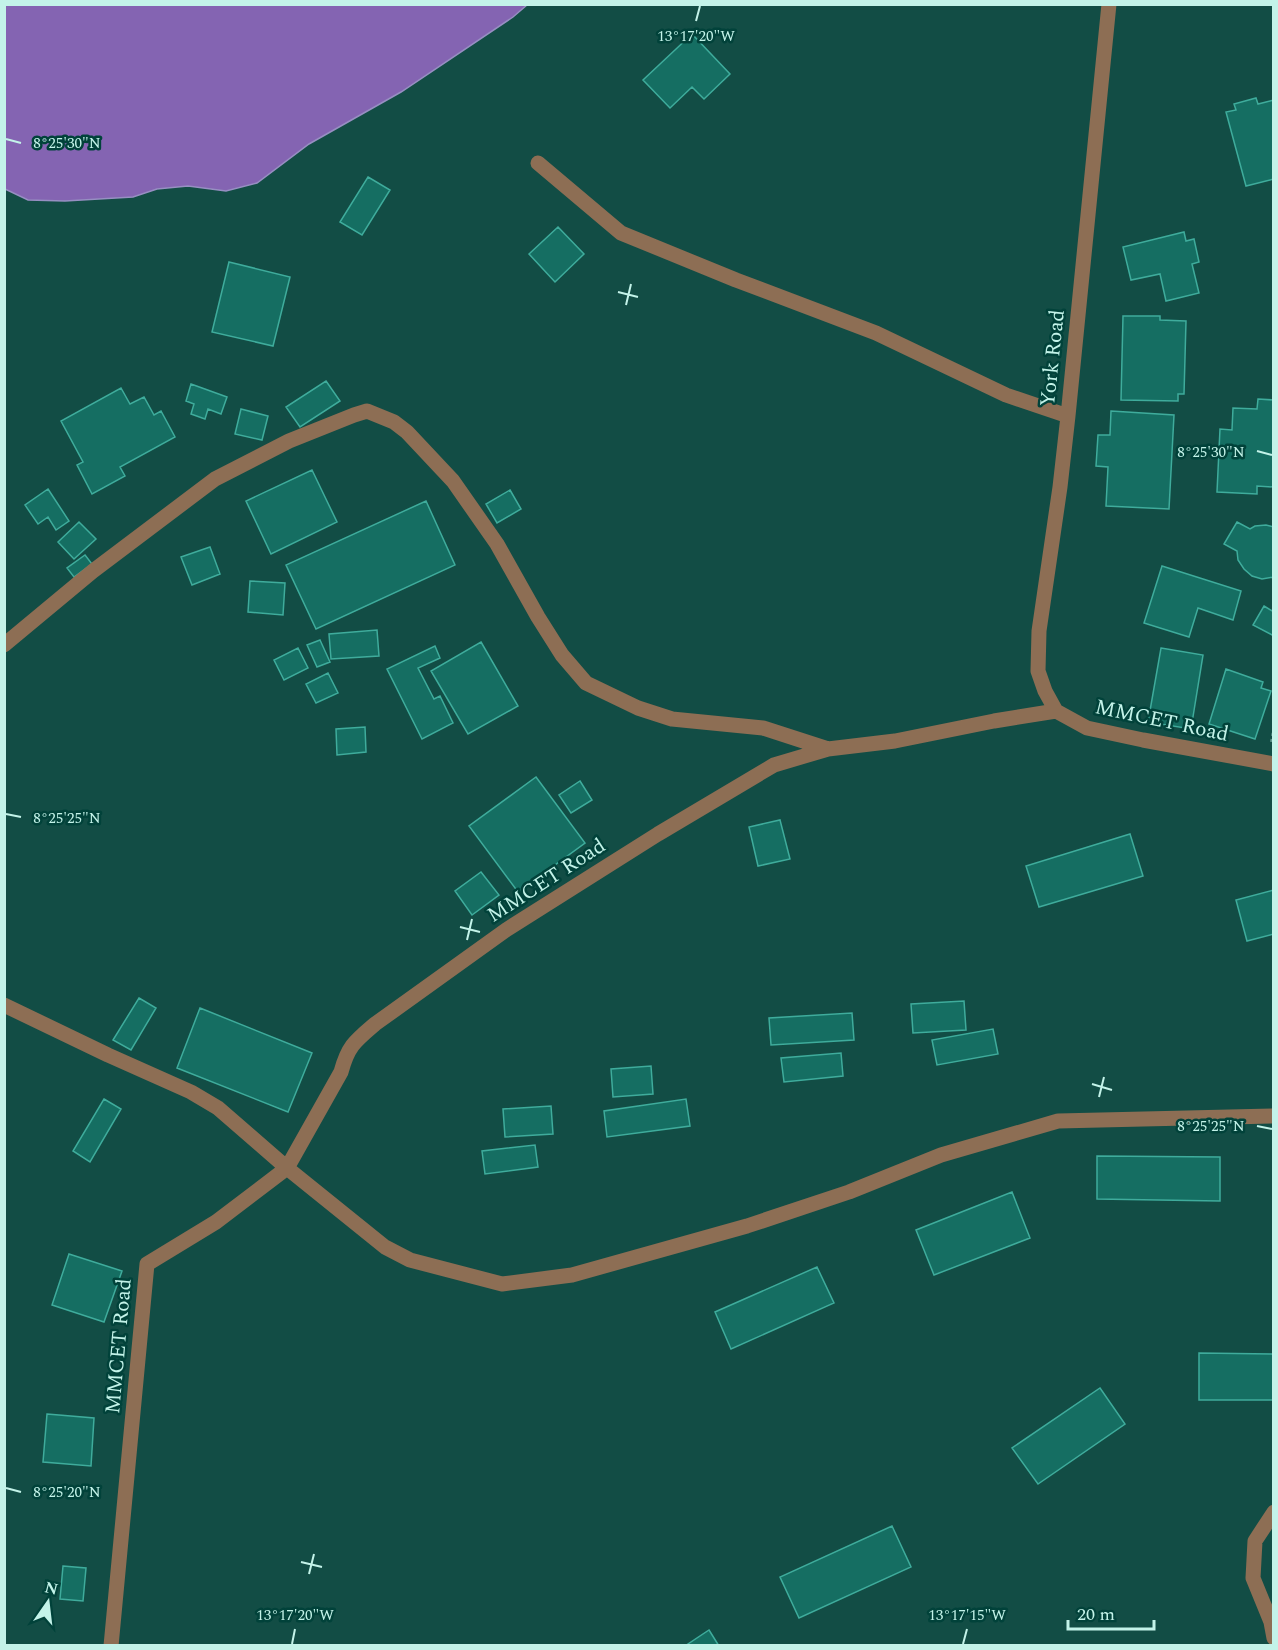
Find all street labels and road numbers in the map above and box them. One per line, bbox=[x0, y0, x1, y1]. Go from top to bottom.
street label: York Road bbox=[1032, 308, 1074, 408]
street label: MMCET Road bbox=[1092, 691, 1232, 751]
street label: MMCET Road bbox=[481, 830, 612, 931]
street label: MMCET Road bbox=[97, 1277, 141, 1415]

